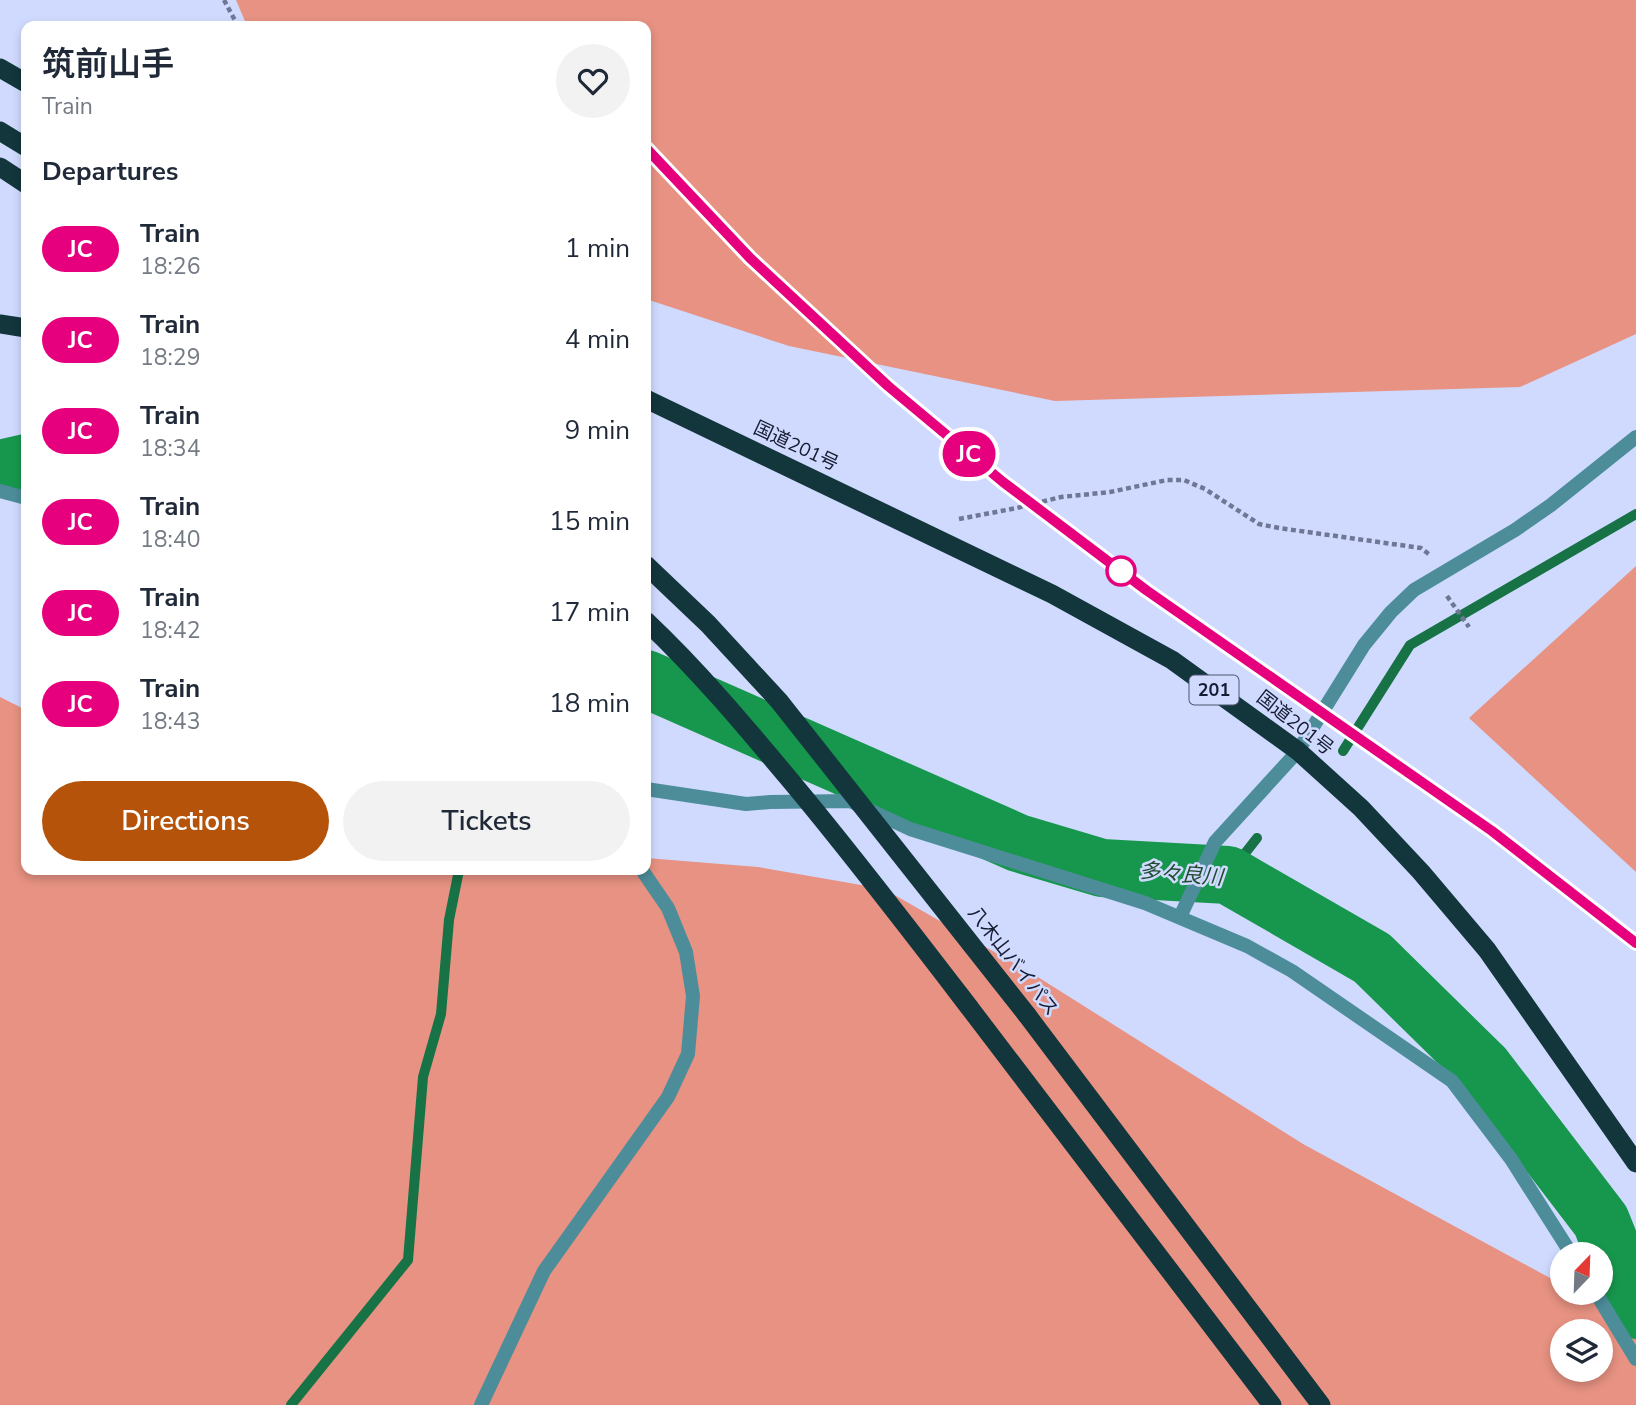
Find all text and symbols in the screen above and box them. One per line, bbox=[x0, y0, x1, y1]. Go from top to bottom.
text: 筑前山手 bbox=[42, 42, 174, 87]
button: heart bbox=[556, 44, 630, 118]
text: Train bbox=[42, 91, 93, 122]
text: Departures bbox=[42, 154, 178, 189]
text: Train bbox=[140, 216, 200, 251]
text: 1 min bbox=[565, 231, 630, 266]
text: JC bbox=[68, 233, 93, 265]
text: 18:26 bbox=[140, 251, 200, 282]
text: Train bbox=[140, 307, 200, 342]
text: 4 min bbox=[565, 322, 630, 357]
text: JC bbox=[68, 324, 93, 356]
text: 18:29 bbox=[140, 342, 200, 373]
text: Train bbox=[140, 398, 200, 433]
text: 9 min bbox=[565, 413, 630, 448]
text: JC bbox=[68, 415, 93, 447]
street label: 国道201号 bbox=[749, 415, 843, 477]
line badge: JC bbox=[937, 431, 1000, 477]
text: 18:34 bbox=[140, 433, 200, 464]
text: JC bbox=[957, 438, 981, 470]
text: Train bbox=[140, 489, 200, 524]
text: 15 min bbox=[549, 504, 630, 539]
text: JC bbox=[68, 506, 93, 538]
text: 18:40 bbox=[140, 524, 200, 555]
unlabelled marker bbox=[1106, 556, 1136, 586]
text: Train bbox=[140, 580, 200, 615]
text: 17 min bbox=[549, 595, 630, 630]
text: JC bbox=[68, 597, 93, 629]
text: 18:42 bbox=[140, 615, 200, 646]
text: Train bbox=[140, 671, 200, 706]
road number: 201 bbox=[1190, 676, 1238, 704]
street label: 国道201号 bbox=[1251, 685, 1339, 761]
text: 18 min bbox=[549, 686, 630, 721]
text: JC bbox=[68, 688, 93, 720]
text: 18:43 bbox=[140, 706, 200, 737]
button: Directions bbox=[42, 781, 329, 861]
button: Tickets bbox=[343, 781, 630, 861]
water label: 多々良川 bbox=[1138, 856, 1226, 892]
street label: 八木山バイパス bbox=[962, 901, 1064, 1021]
north arrow bbox=[1550, 1242, 1614, 1306]
map controls bbox=[1550, 1242, 1613, 1382]
button: layers bbox=[1550, 1319, 1613, 1382]

